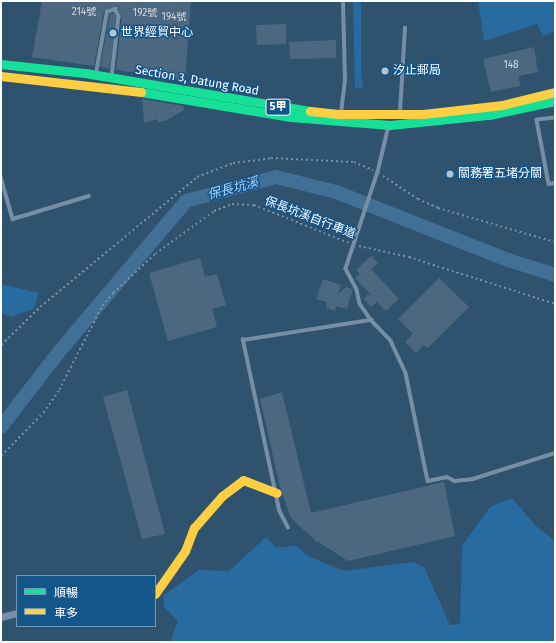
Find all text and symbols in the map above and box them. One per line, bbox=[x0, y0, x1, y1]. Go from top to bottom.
house number: 214號 bbox=[72, 7, 96, 19]
house number: 192號 bbox=[133, 8, 157, 20]
house number: 194號 bbox=[162, 12, 186, 24]
place label: 世界經貿中心 bbox=[121, 26, 193, 40]
marker: 世界經貿中心 bbox=[108, 28, 118, 38]
house number: 148 bbox=[503, 60, 519, 72]
street label: Section 3, Datung Road bbox=[134, 63, 260, 99]
place label: 汐止郵局 bbox=[393, 64, 441, 78]
marker: 汐止郵局 bbox=[380, 66, 390, 76]
road number: 5甲 bbox=[265, 98, 291, 116]
place label: 關務署五堵分關 bbox=[458, 167, 542, 181]
marker: 關務署五堵分關 bbox=[445, 169, 455, 179]
water label: 保長坑溪 bbox=[206, 175, 260, 203]
street label: 保長坑溪自行車道 bbox=[263, 194, 357, 242]
legend bbox=[16, 575, 156, 627]
text: 順暢 bbox=[54, 586, 78, 600]
text: 車多 bbox=[54, 606, 78, 620]

